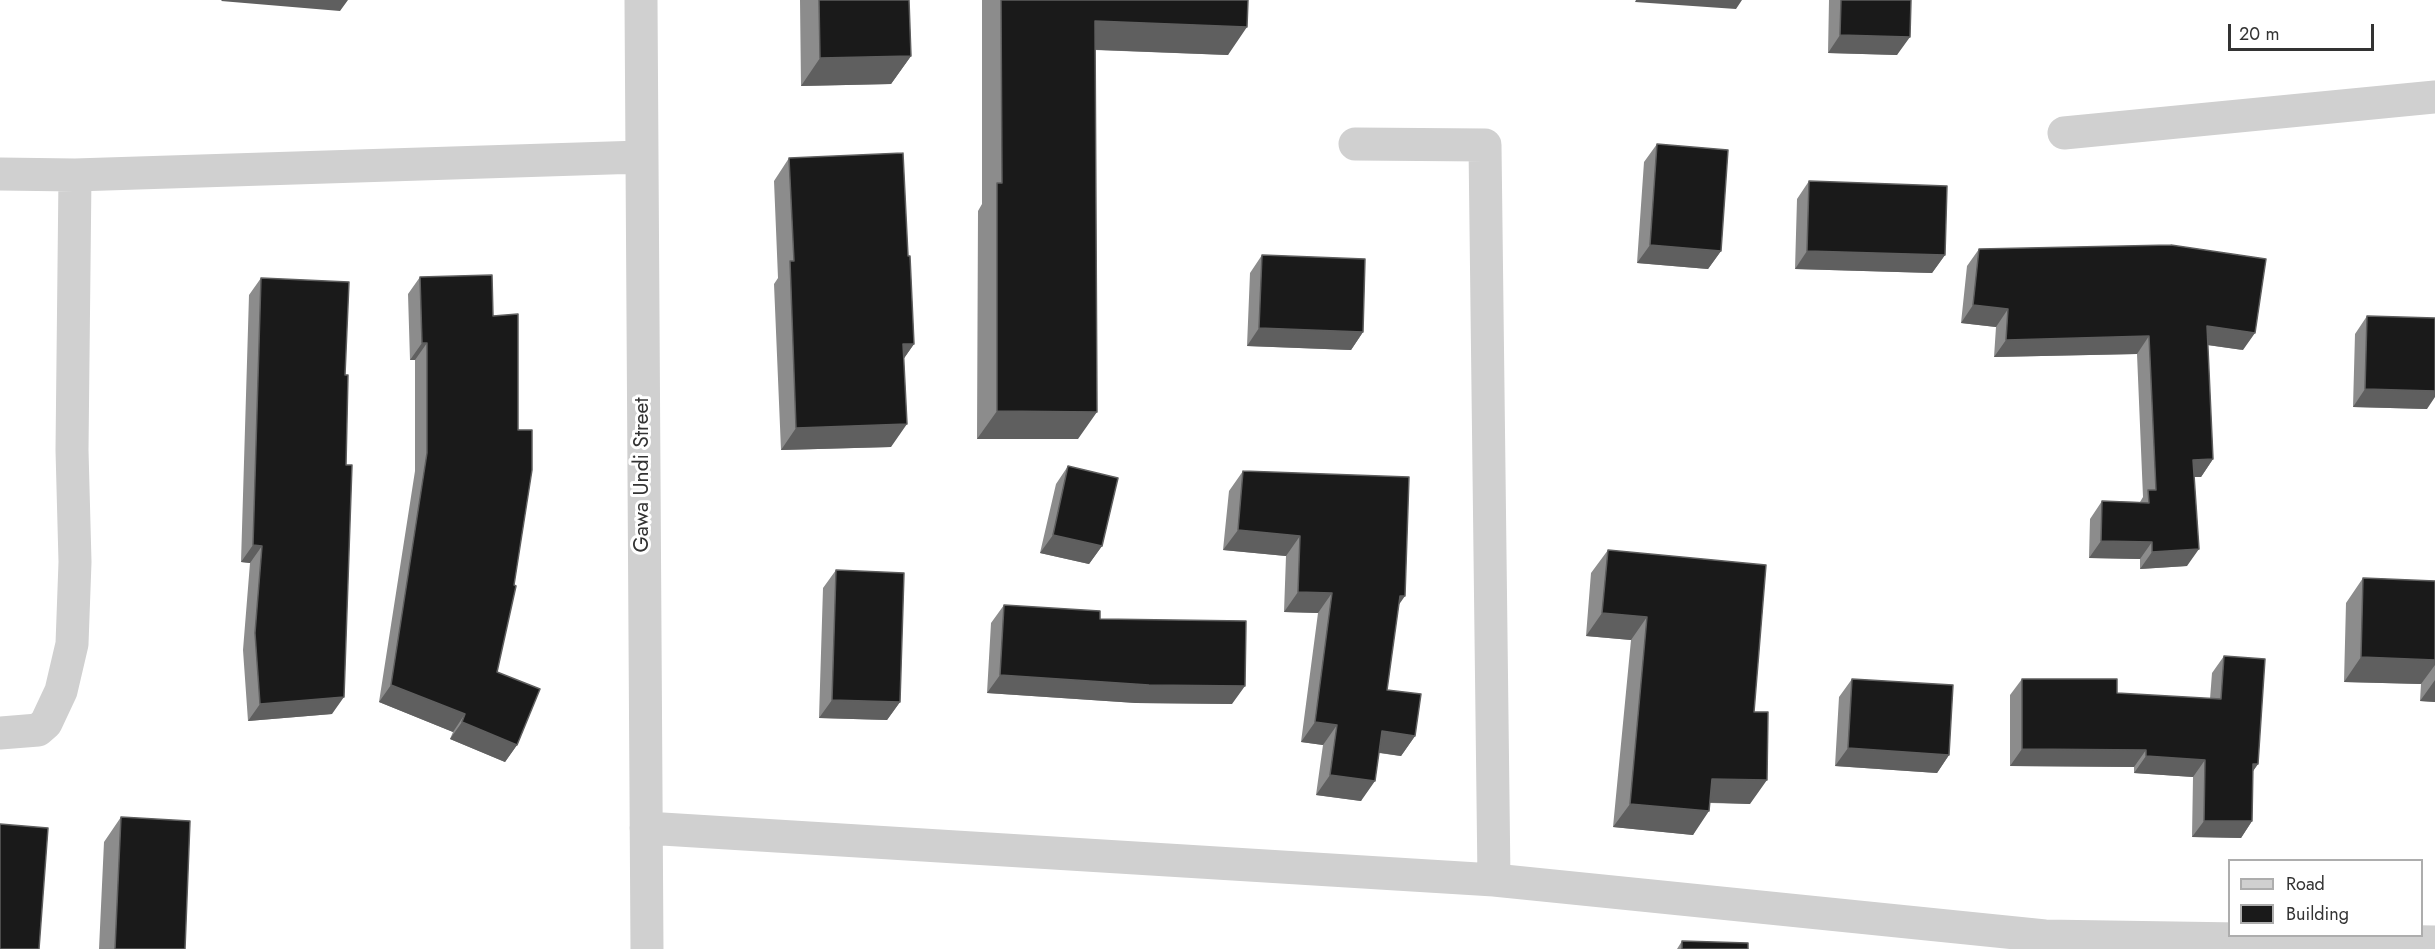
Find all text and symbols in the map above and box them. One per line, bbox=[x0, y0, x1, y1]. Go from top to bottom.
scale bar bbox=[2231, 12, 2376, 50]
text: 20 m bbox=[2239, 21, 2279, 47]
street label: Gawa Undi Street bbox=[630, 398, 656, 552]
legend bbox=[2228, 859, 2423, 937]
text: Road bbox=[2286, 871, 2325, 897]
text: Building bbox=[2286, 901, 2349, 927]

